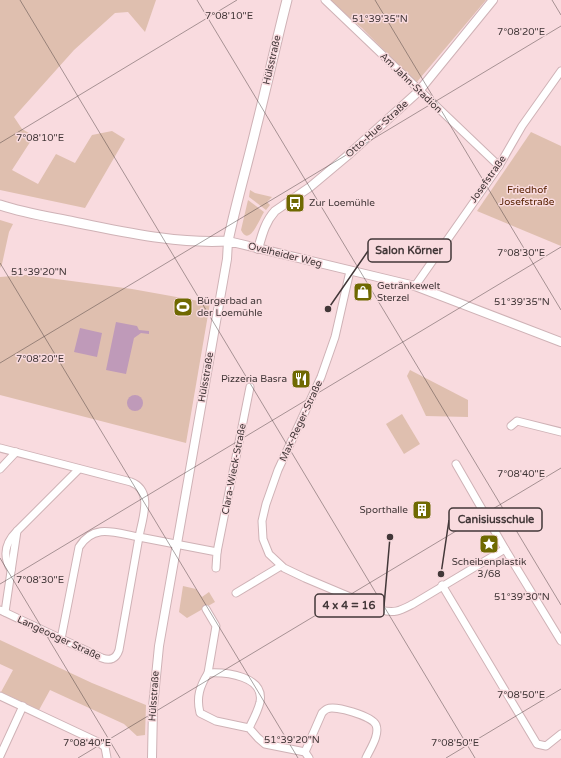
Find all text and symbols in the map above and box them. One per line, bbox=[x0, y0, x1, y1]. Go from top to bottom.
text: 7°08'10"E bbox=[205, 10, 253, 22]
text: 51°39'35"N bbox=[352, 13, 408, 25]
text: 7°08'20"E bbox=[497, 26, 545, 38]
street label: Hülsstraße bbox=[260, 34, 284, 86]
street label: Am Jahn-Stadion bbox=[377, 50, 445, 116]
street label: Otto-Hue-Straße bbox=[343, 98, 411, 160]
text: 7°08'10"E bbox=[16, 132, 64, 144]
street label: Josefstraße bbox=[467, 153, 509, 205]
park label: Friedhof Josefstraße bbox=[500, 184, 555, 208]
bus stop icon: Zur Loemühle bbox=[284, 192, 306, 214]
place label: Zur Loemühle bbox=[309, 197, 375, 209]
callout: Salon Körner bbox=[368, 239, 451, 262]
street label: Ovelheider Weg bbox=[247, 240, 323, 270]
text: Salon Körner bbox=[375, 244, 443, 257]
text: 7°08'30"E bbox=[497, 247, 545, 259]
text: 51°39'20"N bbox=[11, 266, 67, 278]
place label: Getränkewelt Sterzel bbox=[377, 280, 441, 304]
shop icon: Getränkewelt Sterzel bbox=[352, 281, 374, 303]
place label: Bürgerbad an der Loemühle bbox=[197, 295, 263, 319]
sports icon: Bürgerbad an der Loemühle bbox=[172, 296, 194, 318]
text: 51°39'35"N bbox=[494, 296, 550, 308]
street label: Hülsstraße bbox=[196, 351, 216, 403]
text: 7°08'20"E bbox=[16, 353, 64, 365]
restaurant icon: Pizzeria Basra bbox=[290, 368, 312, 390]
place label: Pizzeria Basra bbox=[221, 373, 287, 385]
street label: Max-Reger-Straße bbox=[277, 378, 325, 463]
street label: Clara-Wieck-Straße bbox=[219, 422, 249, 515]
text: 7°08'40"E bbox=[497, 468, 545, 480]
building icon: Sporthalle bbox=[411, 499, 433, 521]
place label: Sporthalle bbox=[360, 504, 408, 516]
callout: Canisiusschule bbox=[449, 508, 542, 531]
text: Canisiusschule bbox=[458, 513, 535, 526]
place icon: Scheibenplastik 3/68 bbox=[478, 533, 500, 555]
place label: Scheibenplastik 3/68 bbox=[452, 556, 527, 580]
text: 7°08'30"E bbox=[16, 574, 64, 586]
text: 51°39'30"N bbox=[494, 591, 550, 603]
callout: 4 x 4 = 16 bbox=[315, 594, 384, 617]
text: 4 x 4 = 16 bbox=[323, 599, 376, 612]
street label: Langeooger Straße bbox=[15, 613, 103, 663]
street label: Hülsstraße bbox=[146, 670, 162, 722]
text: 7°08'50"E bbox=[497, 689, 545, 701]
text: 51°39'20"N bbox=[264, 734, 320, 746]
text: 7°08'40"E bbox=[63, 737, 111, 749]
text: 7°08'50"E bbox=[431, 737, 479, 749]

